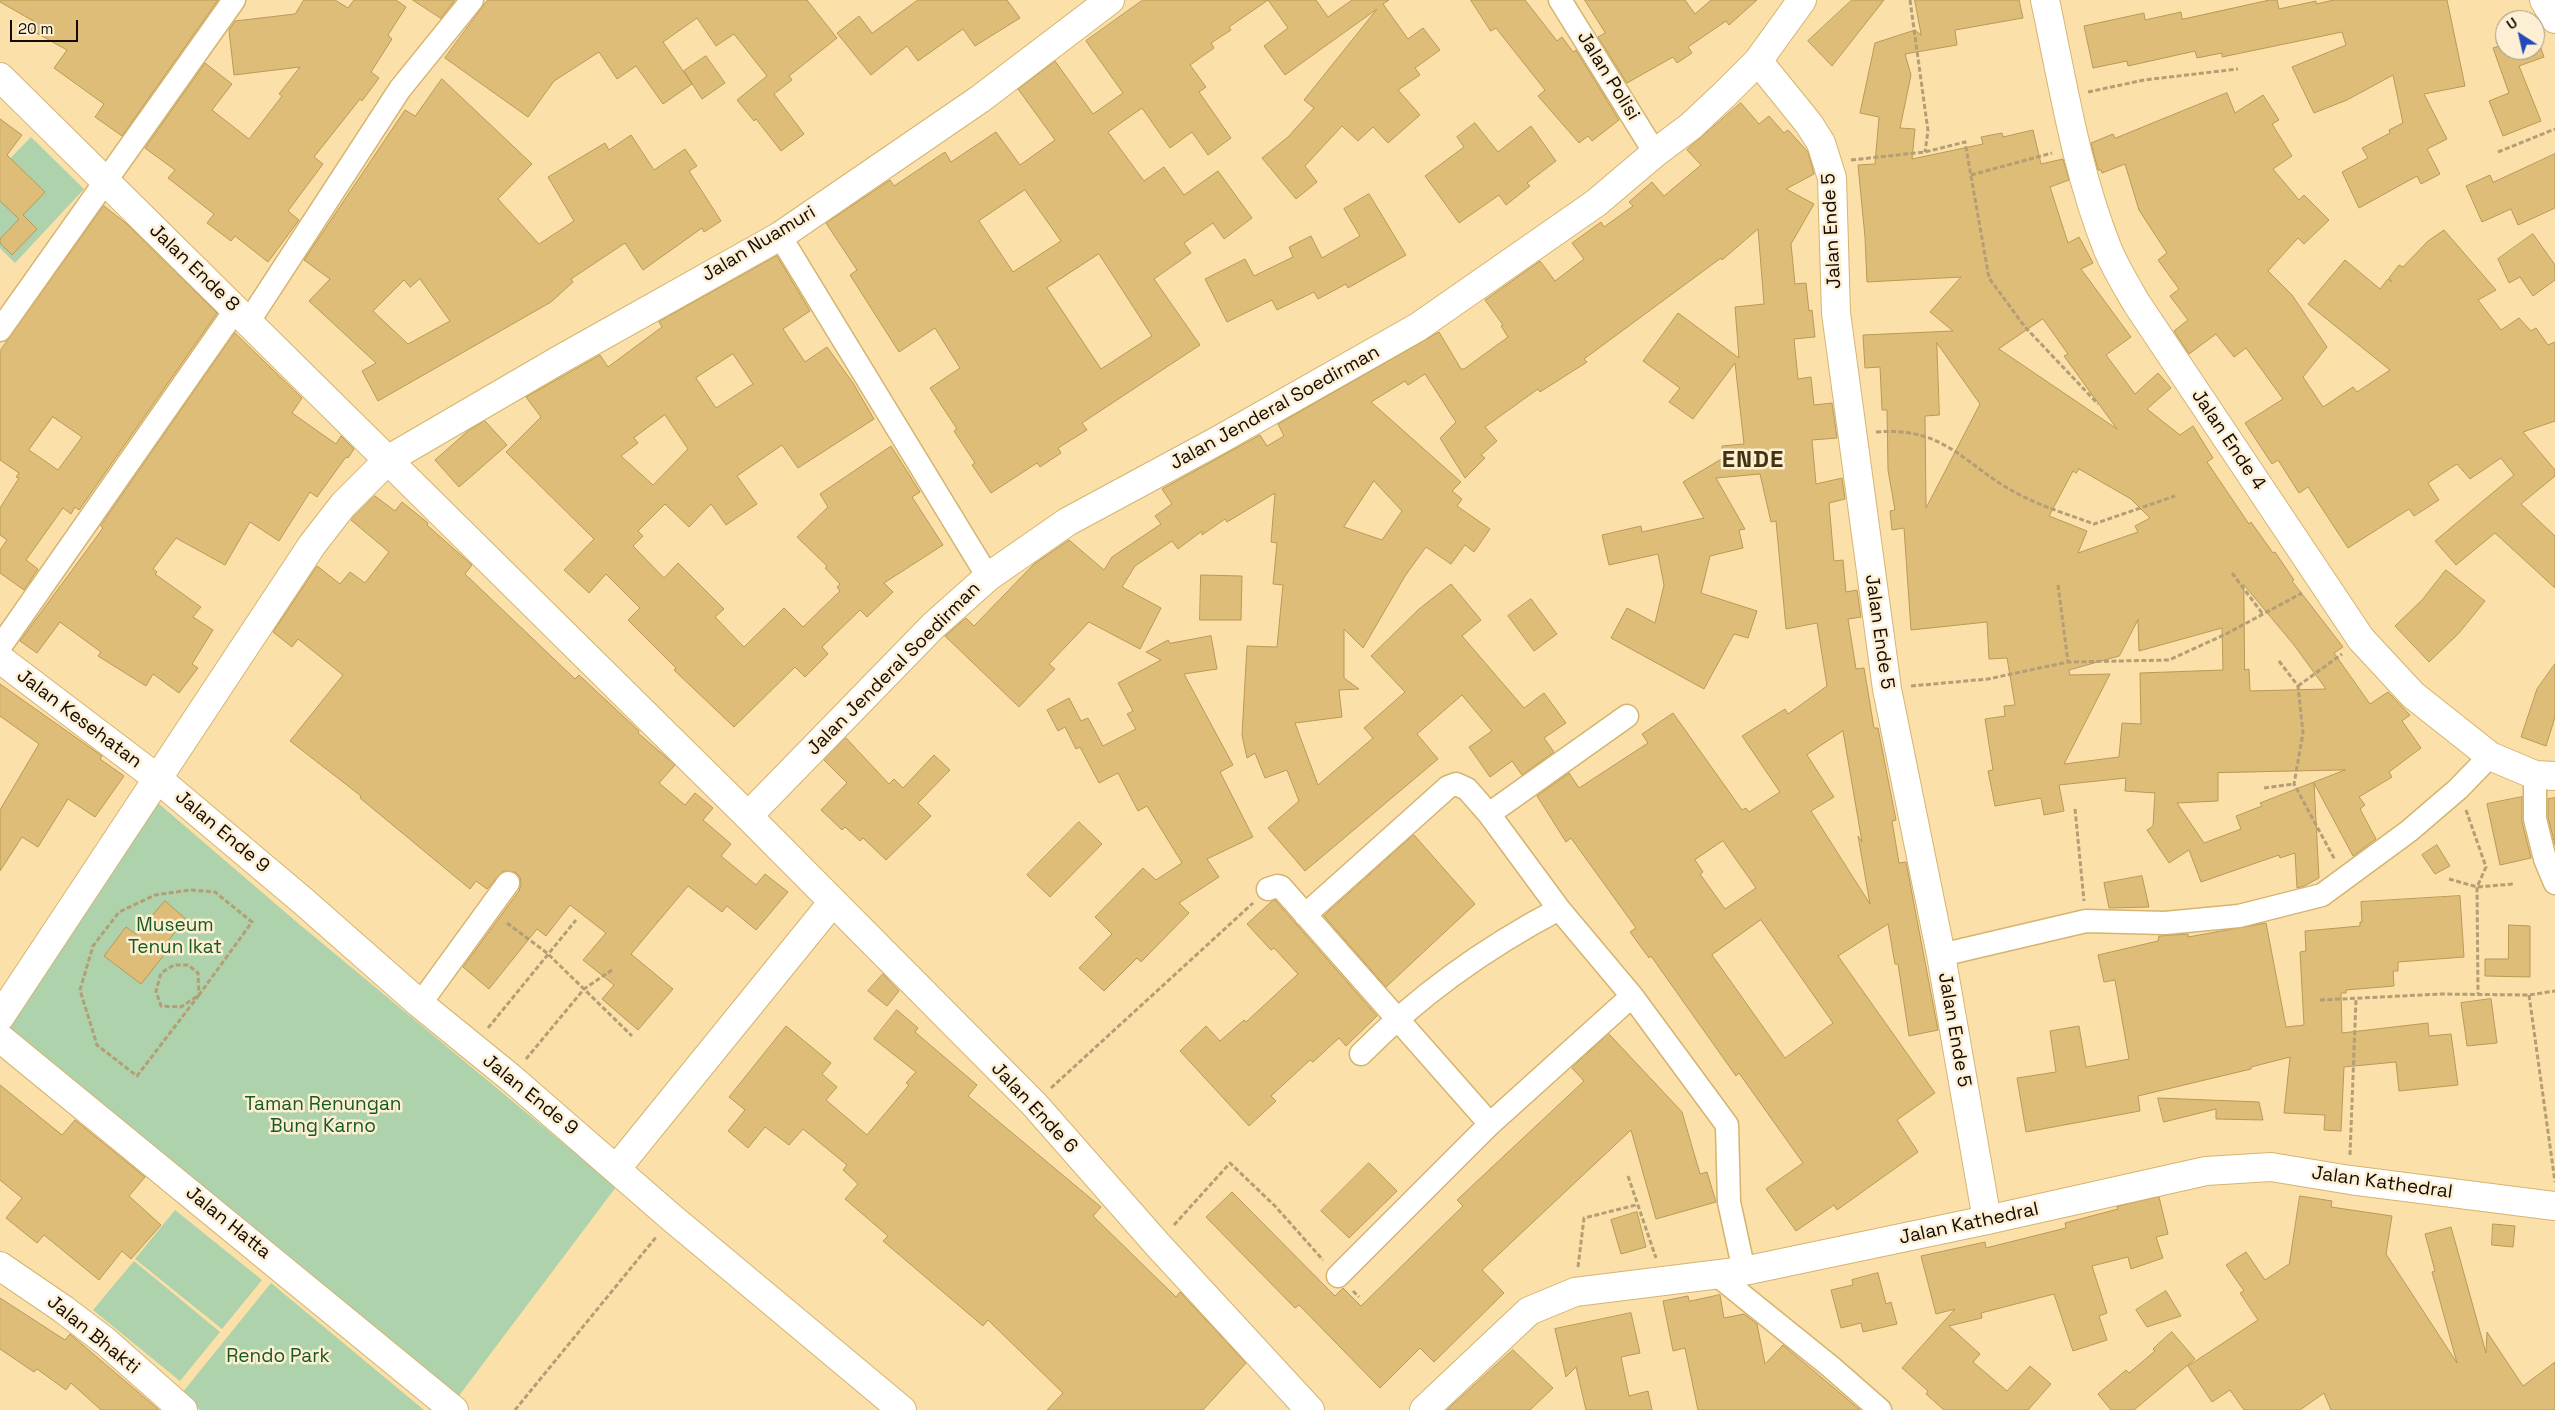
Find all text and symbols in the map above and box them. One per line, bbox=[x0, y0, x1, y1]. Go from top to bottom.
scale bar bbox=[12, 10, 80, 42]
north arrow bbox=[2495, 10, 2545, 60]
text: U bbox=[2503, 13, 2521, 34]
text: 20 m bbox=[18, 19, 53, 38]
street label: Jalan Polisi bbox=[1572, 27, 1644, 125]
street label: Jalan Ende 5 bbox=[1818, 173, 1846, 289]
street label: Jalan Nuamuri bbox=[698, 201, 820, 287]
street label: Jalan Ende 8 bbox=[144, 219, 244, 317]
street label: Jalan Jenderal Soedirman bbox=[1166, 341, 1384, 475]
street label: Jalan Ende 4 bbox=[2186, 385, 2270, 495]
district label: ENDE bbox=[1721, 446, 1785, 474]
street label: Jalan Ende 5 bbox=[1860, 573, 1898, 691]
street label: Jalan Jenderal Soedirman bbox=[803, 578, 985, 760]
street label: Jalan Kesehatan bbox=[12, 665, 146, 773]
street label: Jalan Ende 9 bbox=[170, 786, 274, 878]
park label: Museum Tenun Ikat bbox=[128, 915, 222, 959]
street label: Jalan Ende 5 bbox=[1933, 971, 1975, 1089]
street label: Jalan Ende 9 bbox=[478, 1050, 582, 1140]
street label: Jalan Ende 6 bbox=[986, 1058, 1082, 1158]
park label: Taman Renungan Bung Karno bbox=[244, 1094, 402, 1138]
street label: Jalan Kathedral bbox=[2310, 1162, 2454, 1204]
street label: Jalan Hatta bbox=[181, 1182, 275, 1264]
street label: Jalan Kathedral bbox=[1897, 1198, 2041, 1250]
street label: Jalan Bhakti bbox=[42, 1291, 144, 1379]
park label: Rendo Park bbox=[226, 1346, 330, 1368]

